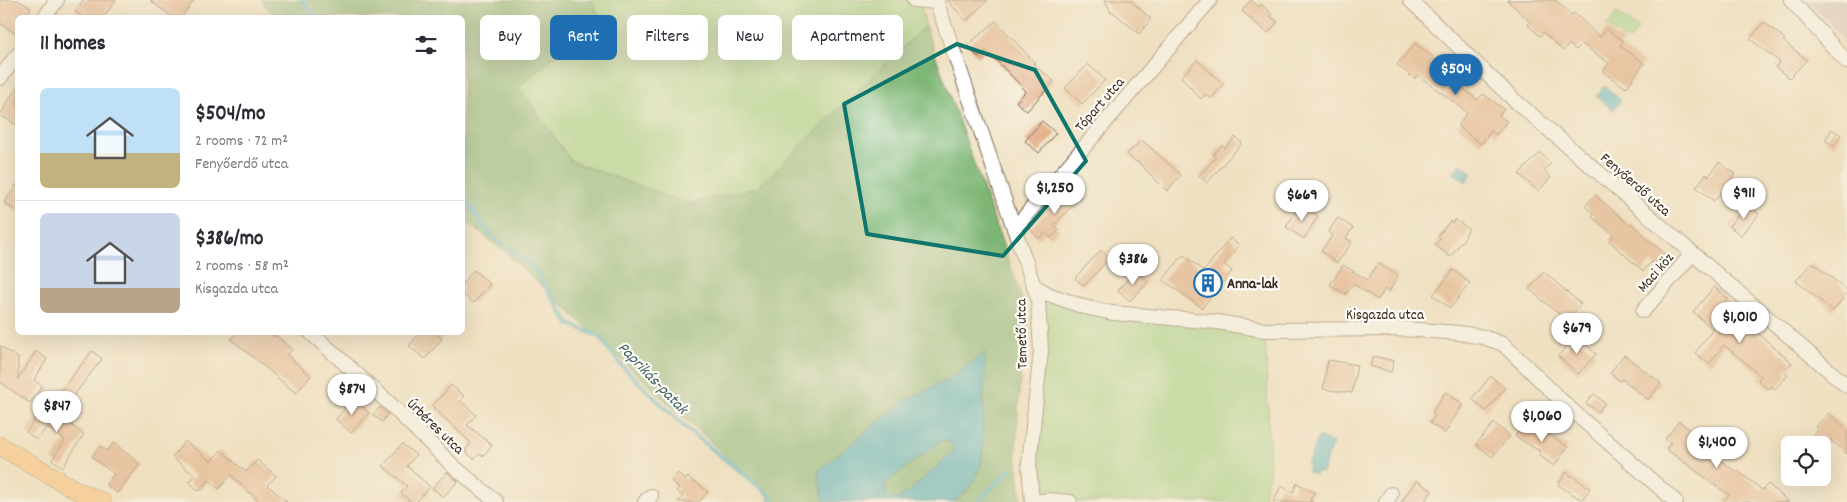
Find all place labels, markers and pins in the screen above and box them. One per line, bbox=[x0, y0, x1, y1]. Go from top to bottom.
pin: $504 bbox=[1426, 54, 1486, 96]
pin: $1,250 bbox=[1014, 172, 1096, 215]
pin: $911 bbox=[1714, 178, 1774, 220]
pin: $669 bbox=[1272, 180, 1332, 222]
pin: $386 bbox=[1103, 244, 1163, 286]
building icon: Anna-lak bbox=[1193, 268, 1223, 298]
place label: Anna-lak bbox=[1227, 274, 1278, 296]
pin: $1,010 bbox=[1699, 302, 1781, 344]
pin: $679 bbox=[1547, 312, 1607, 355]
pin: $874 bbox=[322, 374, 382, 416]
pin: $847 bbox=[27, 390, 87, 433]
pin: $1,060 bbox=[1501, 400, 1583, 443]
pin: $1,400 bbox=[1676, 426, 1758, 469]

